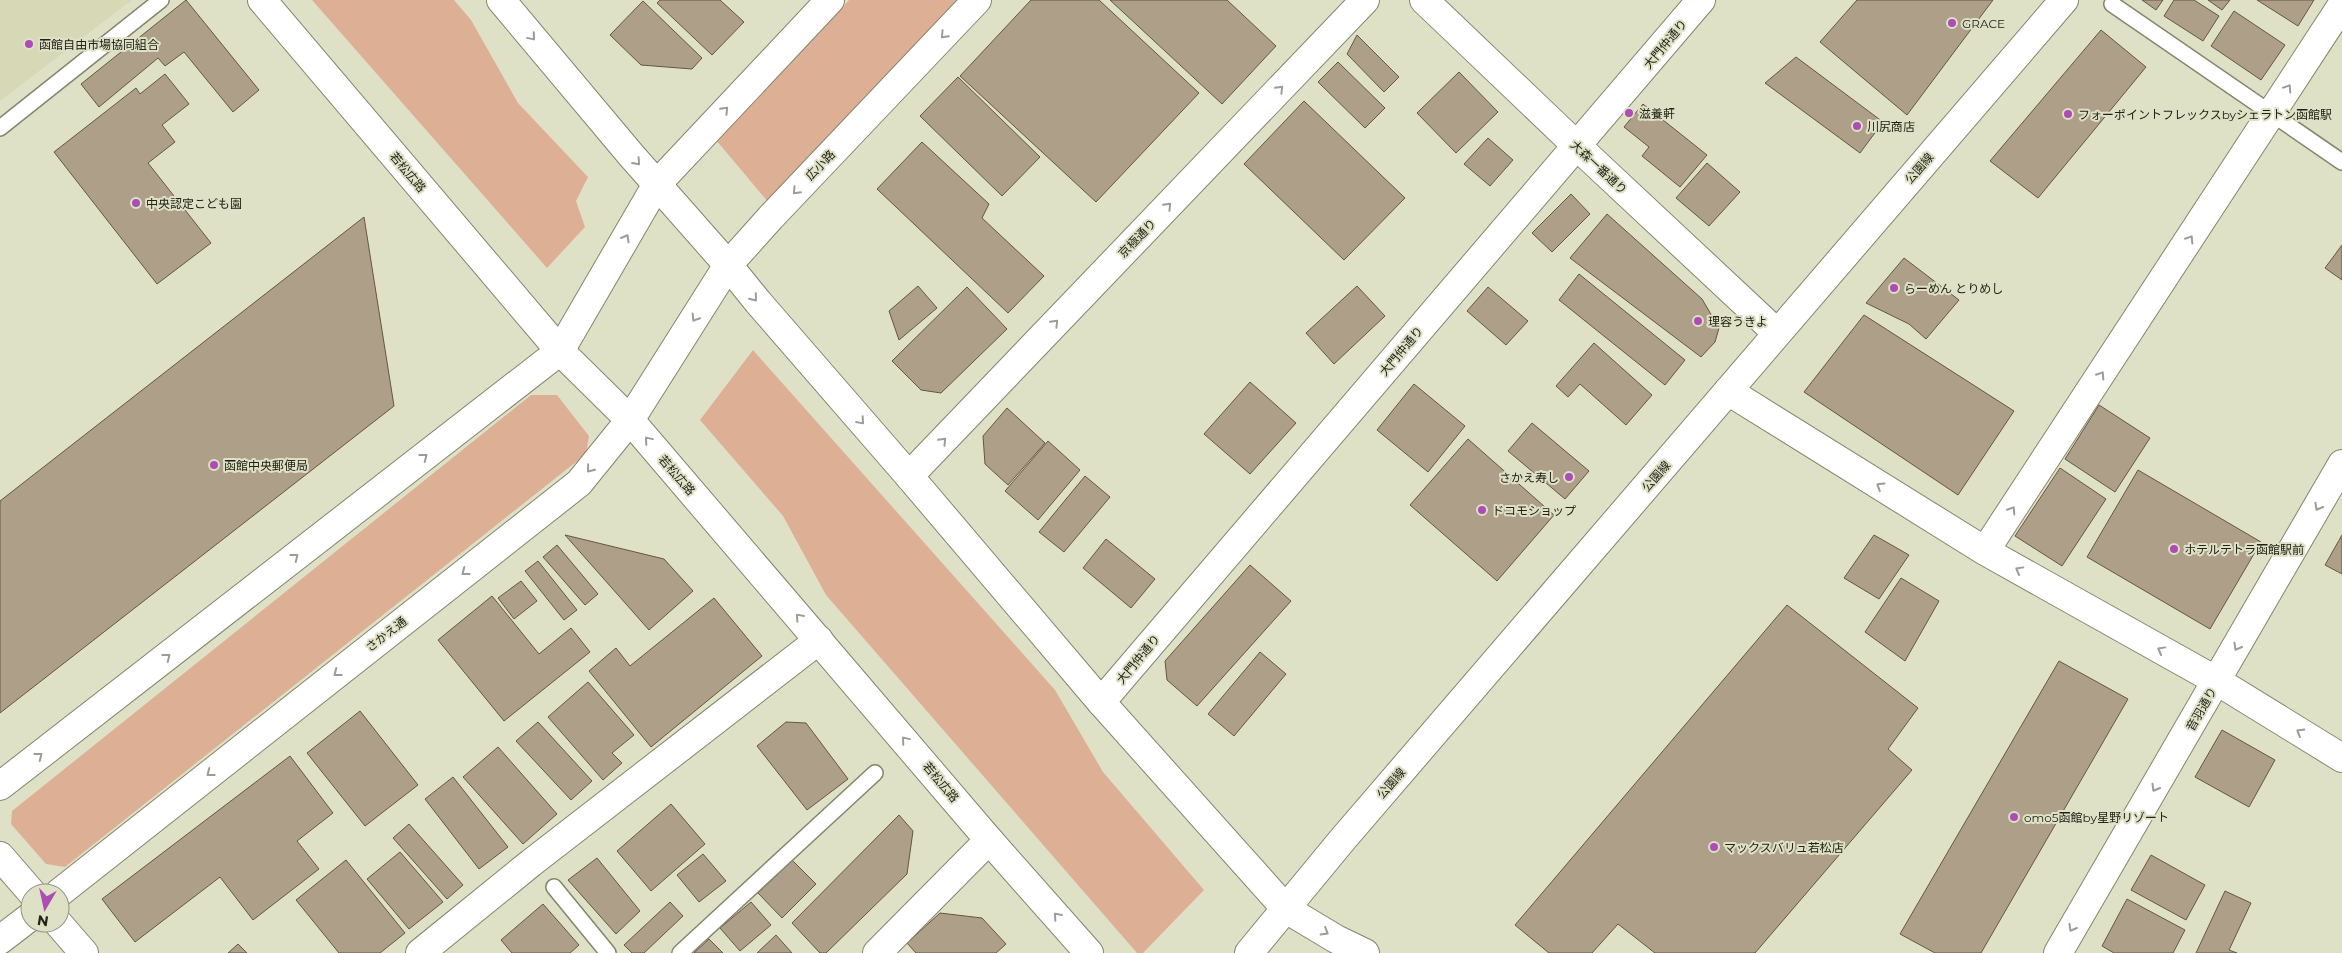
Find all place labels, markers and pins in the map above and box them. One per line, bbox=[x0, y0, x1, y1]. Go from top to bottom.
place label: GRACE bbox=[1962, 16, 2005, 31]
marker: GRACE bbox=[1946, 17, 1958, 29]
place label: 函館自由市場協同組合 bbox=[39, 37, 159, 52]
marker: 函館自由市場協同組合 bbox=[23, 38, 35, 50]
place label: 滋養軒 bbox=[1639, 106, 1675, 121]
marker: 滋養軒 bbox=[1623, 107, 1635, 119]
place label: フォーポイントフレックスbyシェラトン函館駅 bbox=[2078, 107, 2332, 122]
marker: フォーポイントフレックスbyシェラトン函館駅 bbox=[2062, 108, 2074, 120]
place label: 川尻商店 bbox=[1867, 119, 1915, 134]
marker: 川尻商店 bbox=[1851, 120, 1863, 132]
place label: 中央認定こども園 bbox=[146, 196, 242, 211]
marker: 中央認定こども園 bbox=[130, 197, 142, 209]
place label: らーめん とりめし bbox=[1904, 281, 2003, 296]
marker: らーめん とりめし bbox=[1888, 282, 1900, 294]
place label: 理容うきよ bbox=[1708, 314, 1768, 329]
marker: 理容うきよ bbox=[1692, 315, 1704, 327]
place label: 函館中央郵便局 bbox=[224, 458, 308, 473]
marker: 函館中央郵便局 bbox=[208, 459, 220, 471]
place label: さかえ寿し bbox=[1499, 470, 1559, 485]
marker: さかえ寿し bbox=[1563, 471, 1575, 483]
place label: ドコモショップ bbox=[1492, 503, 1576, 518]
marker: ドコモショップ bbox=[1476, 504, 1488, 516]
place label: ホテルテトラ函館駅前 bbox=[2184, 542, 2304, 557]
marker: ホテルテトラ函館駅前 bbox=[2168, 543, 2180, 555]
place label: omo5函館by星野リゾート bbox=[2024, 810, 2169, 825]
marker: omo5函館by星野リゾート bbox=[2008, 811, 2020, 823]
place label: マックスバリュ若松店 bbox=[1724, 840, 1844, 855]
marker: マックスバリュ若松店 bbox=[1708, 841, 1720, 853]

